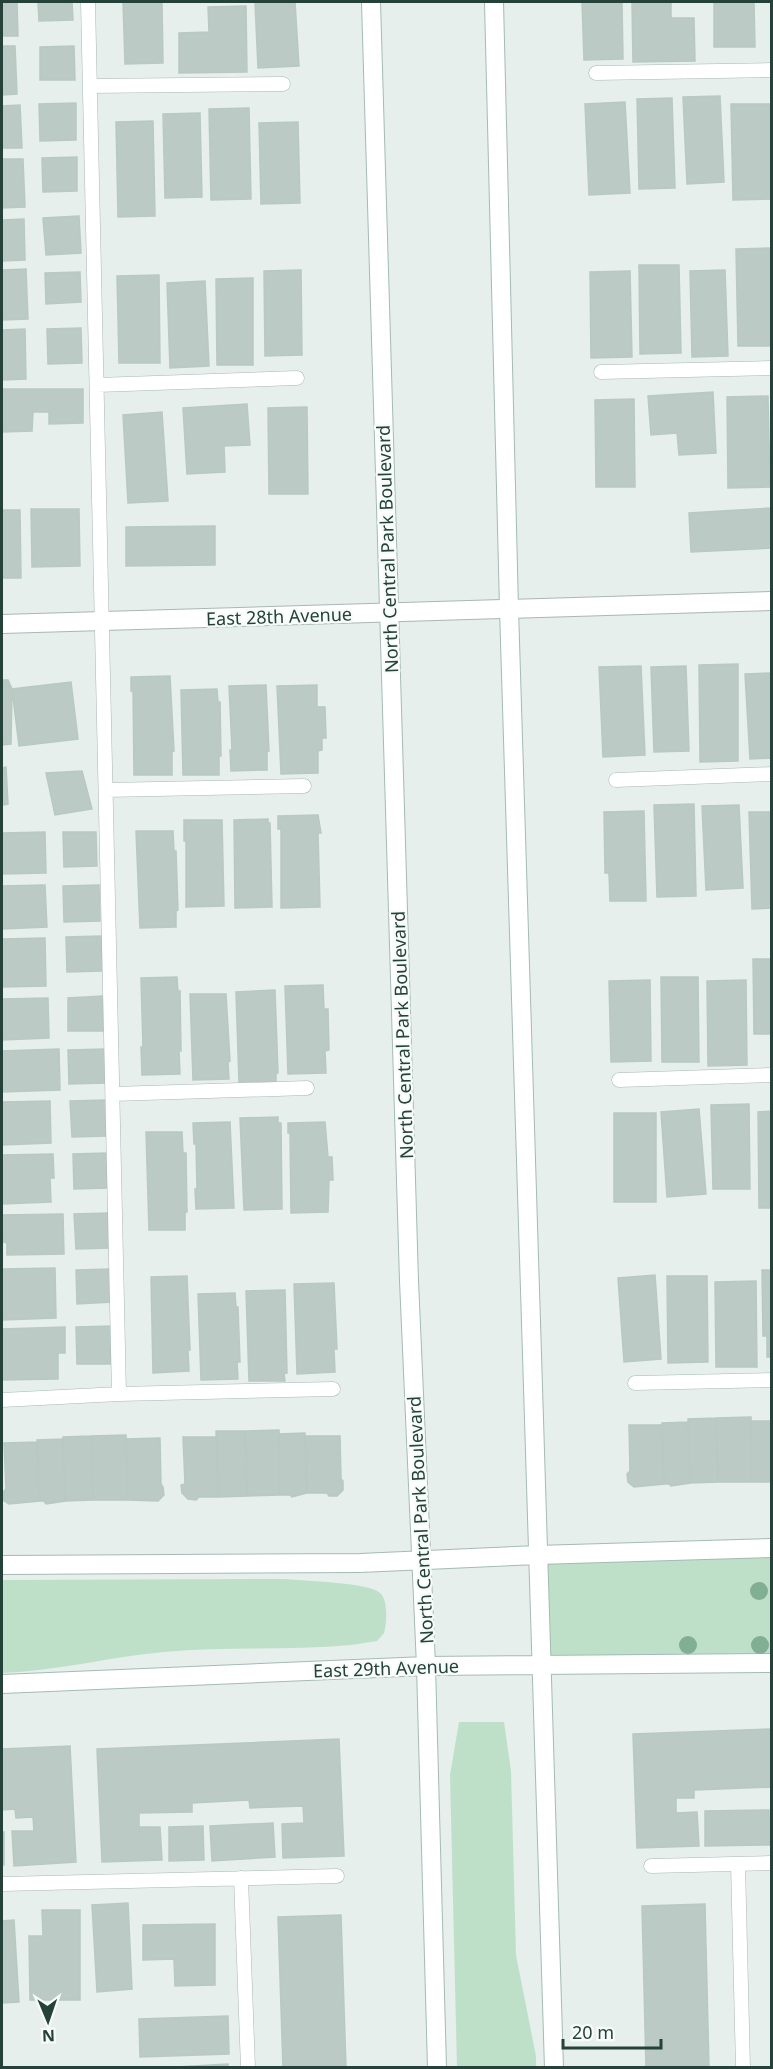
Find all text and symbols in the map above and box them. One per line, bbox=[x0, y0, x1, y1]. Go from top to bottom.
street label: North Central Park Boulevard bbox=[371, 425, 403, 673]
street label: East 28th Avenue bbox=[206, 601, 352, 631]
street label: North Central Park Boulevard bbox=[386, 911, 418, 1159]
street label: North Central Park Boulevard bbox=[402, 1395, 438, 1645]
street label: East 29th Avenue bbox=[313, 1653, 459, 1683]
north arrow bbox=[18, 1991, 78, 2051]
scale bar bbox=[563, 2012, 660, 2050]
text: 20 m bbox=[572, 2020, 614, 2044]
text: N bbox=[42, 2025, 55, 2047]

